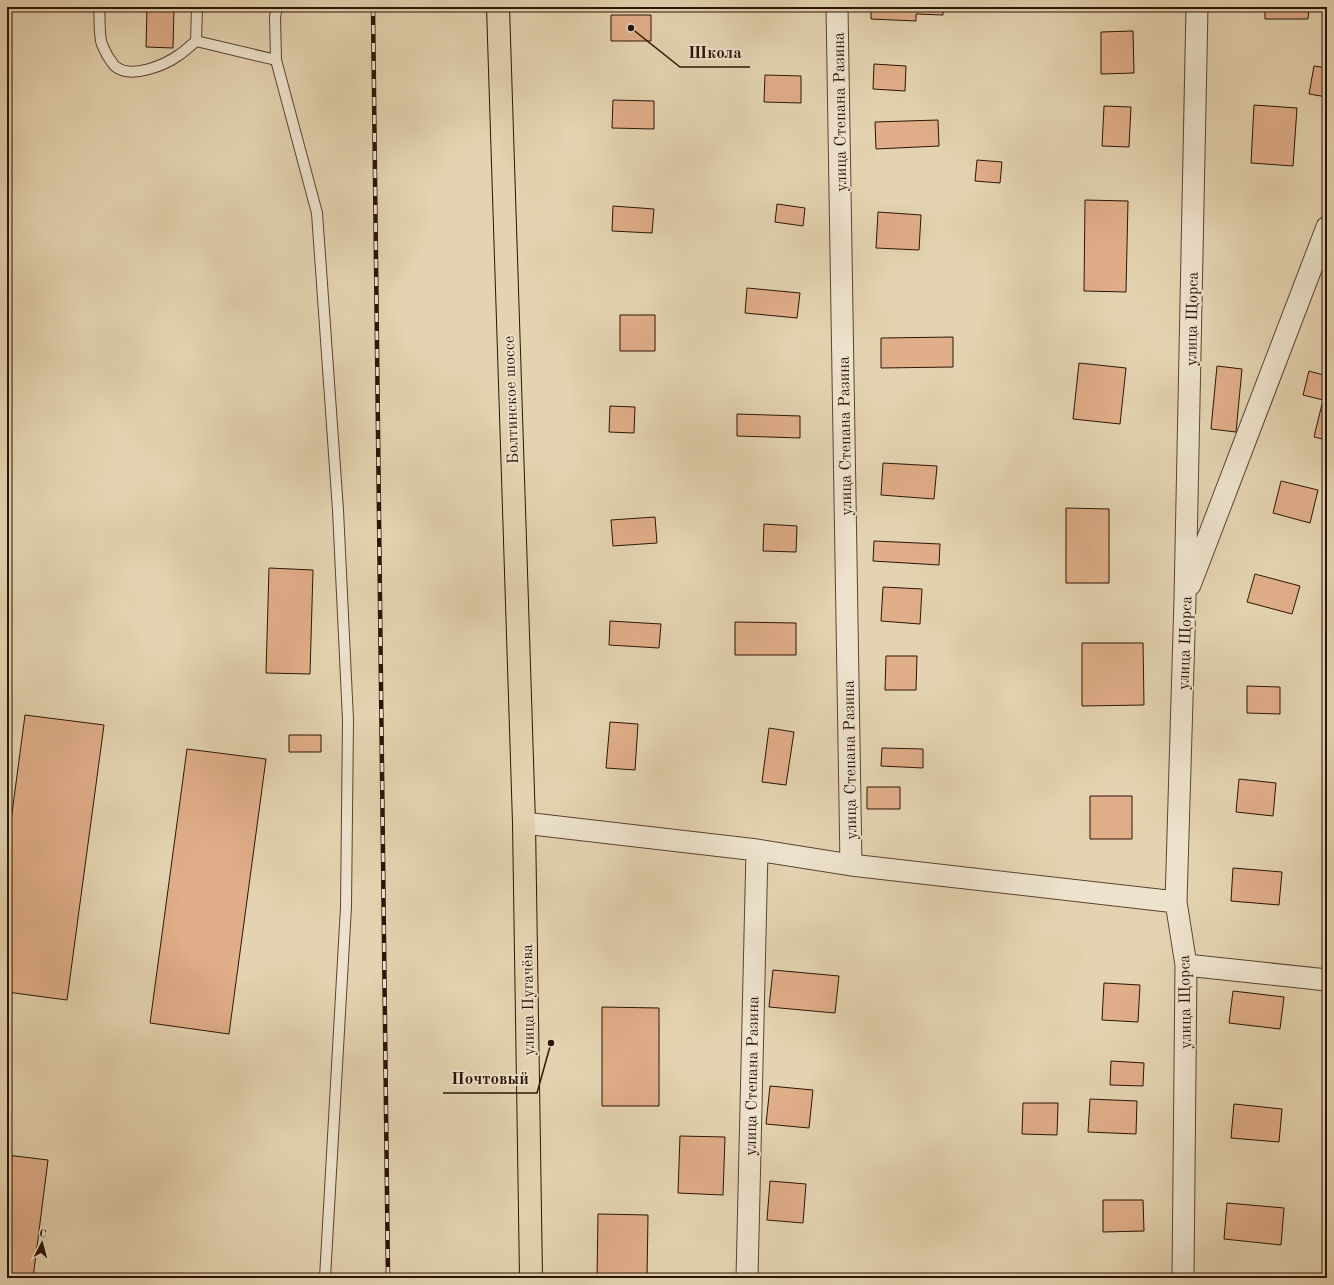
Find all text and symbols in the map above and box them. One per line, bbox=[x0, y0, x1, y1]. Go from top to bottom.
street label: улица Степана Разина bbox=[832, 32, 850, 192]
callout: Школа bbox=[680, 38, 750, 67]
text: Школа bbox=[688, 45, 742, 62]
street label: улица Щорса bbox=[1184, 272, 1202, 366]
street label: Болтинское шоссе bbox=[502, 335, 522, 464]
street label: улица Степана Разина bbox=[837, 356, 855, 516]
street label: улица Щорса bbox=[1176, 596, 1196, 690]
street label: улица Степана Разина bbox=[842, 680, 860, 840]
street label: улица Пугачёва bbox=[520, 944, 538, 1056]
street label: улица Щорса bbox=[1177, 955, 1195, 1049]
street label: улица Степана Разина bbox=[744, 996, 762, 1156]
callout: Почтовый bbox=[443, 1064, 537, 1093]
text: Почтовый bbox=[451, 1071, 529, 1088]
north arrow bbox=[22, 1223, 62, 1263]
text: С bbox=[39, 1229, 47, 1240]

